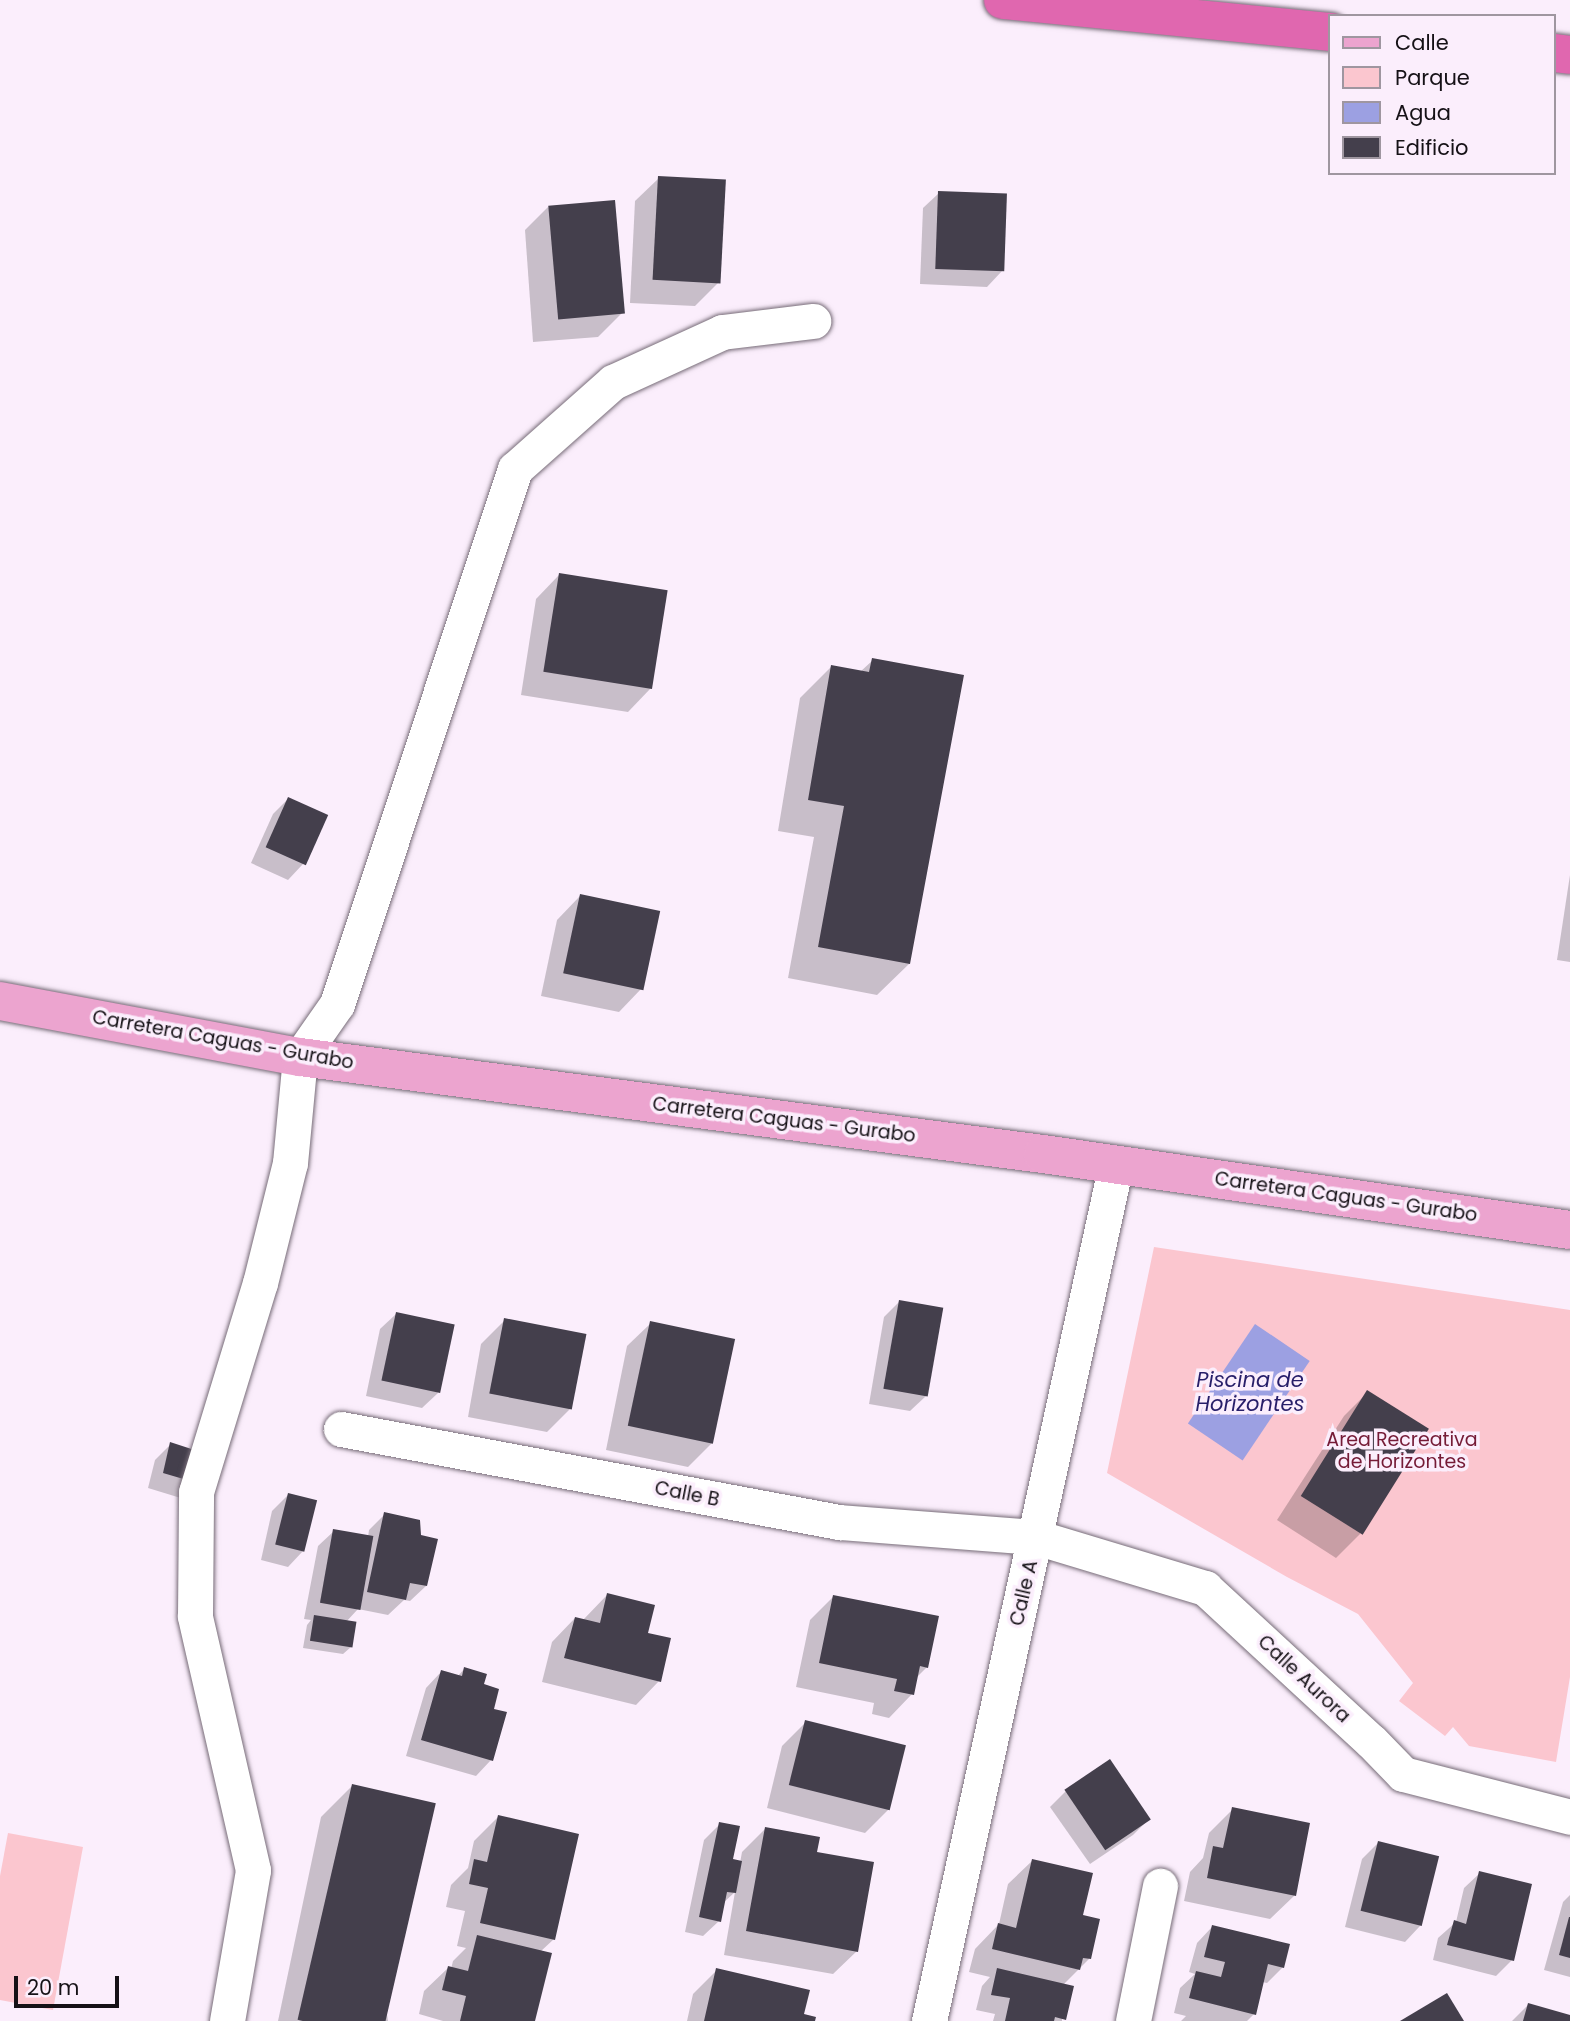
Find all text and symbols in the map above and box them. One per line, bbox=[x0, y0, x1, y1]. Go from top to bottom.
legend bbox=[1328, 14, 1556, 175]
text: Calle bbox=[1395, 28, 1449, 57]
text: Parque bbox=[1395, 63, 1470, 92]
text: Agua bbox=[1395, 98, 1451, 127]
text: Edificio bbox=[1395, 133, 1469, 162]
street label: Carretera Caguas - Gurabo bbox=[91, 1006, 355, 1074]
street label: Carretera Caguas - Gurabo bbox=[651, 1093, 917, 1147]
street label: Carretera Caguas - Gurabo bbox=[1213, 1167, 1479, 1227]
water label: Piscina de Horizontes bbox=[1195, 1367, 1305, 1417]
park label: Area Recreativa de Horizontes bbox=[1326, 1429, 1478, 1473]
street label: Calle B bbox=[653, 1477, 721, 1511]
street label: Calle A bbox=[1005, 1558, 1043, 1628]
street label: Calle Aurora bbox=[1253, 1630, 1355, 1728]
scale bar bbox=[18, 1962, 122, 2006]
text: 20 m bbox=[27, 1973, 80, 2002]

